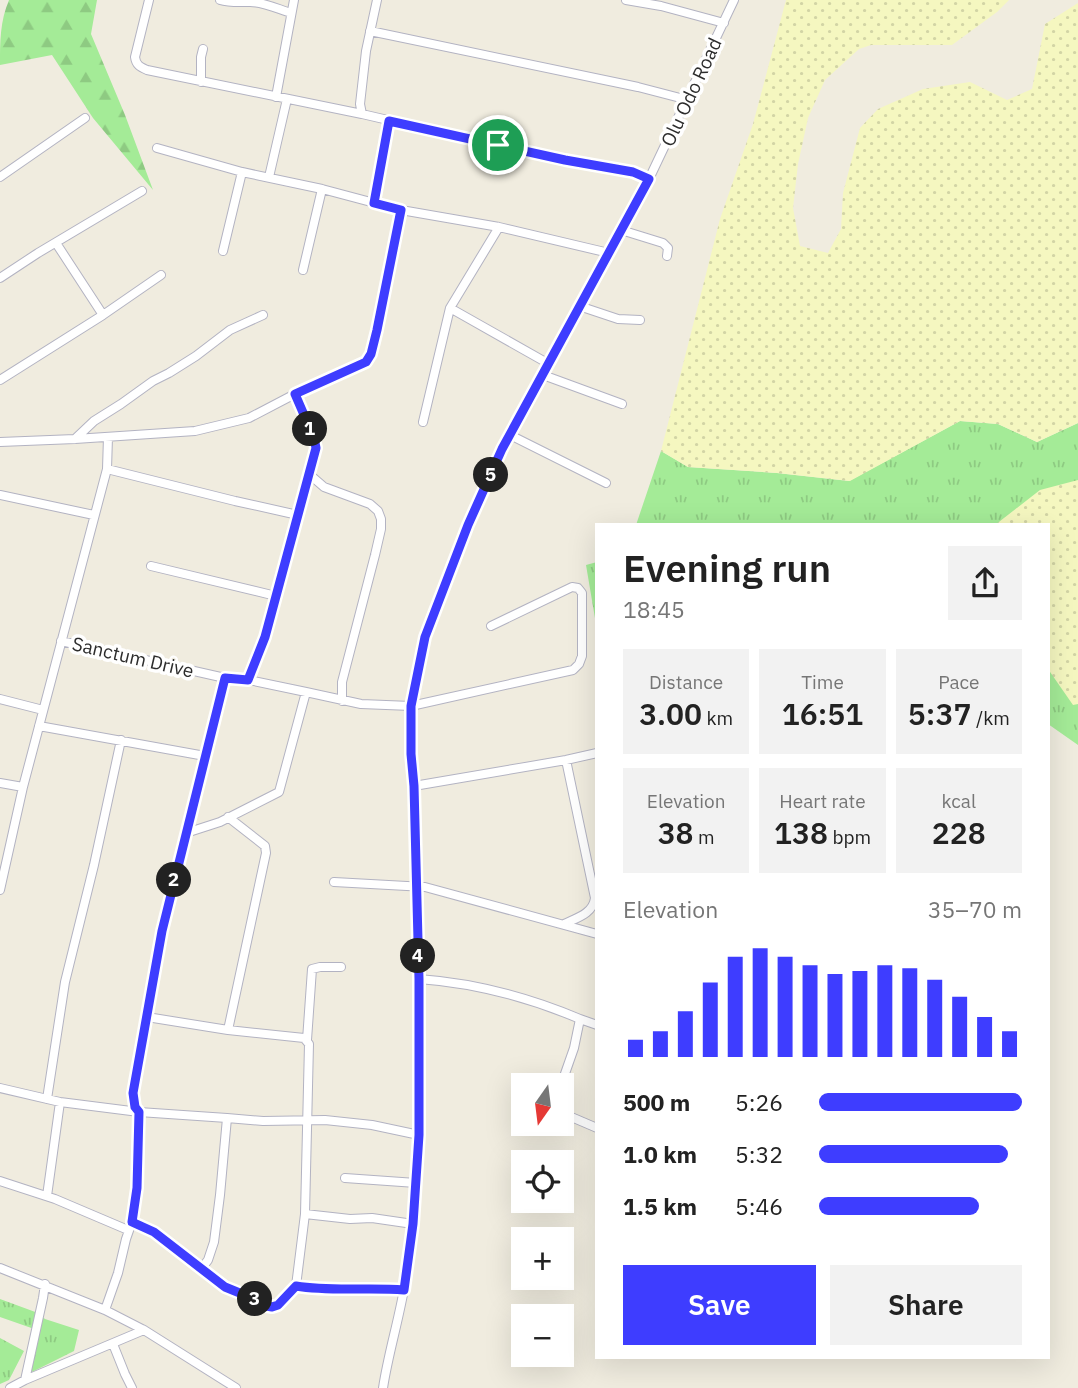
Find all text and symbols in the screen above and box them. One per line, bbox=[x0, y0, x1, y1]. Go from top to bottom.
street label: Olu Odo Road bbox=[655, 34, 727, 150]
pin bbox=[468, 115, 528, 175]
icon: arrive bbox=[479, 126, 517, 164]
pin: 1 bbox=[292, 412, 328, 446]
text: 1 bbox=[304, 416, 315, 440]
pin: 5 bbox=[474, 458, 508, 492]
text: 5 bbox=[485, 462, 496, 486]
text: Evening run bbox=[623, 543, 831, 592]
button: share bbox=[948, 546, 1022, 620]
text: 18:45 bbox=[623, 594, 685, 624]
street label: Sanctum Drive bbox=[70, 631, 196, 683]
text: Distance bbox=[649, 670, 723, 694]
text: Time bbox=[801, 670, 844, 694]
text: Pace bbox=[938, 670, 980, 694]
text: 3.00 bbox=[639, 694, 702, 733]
text: 16:51 bbox=[782, 694, 863, 733]
text: 5:37 bbox=[908, 694, 971, 733]
text: km bbox=[702, 706, 733, 730]
text: /km bbox=[971, 706, 1010, 730]
text: Elevation bbox=[647, 789, 726, 813]
text: Heart rate bbox=[779, 789, 866, 813]
text: kcal bbox=[942, 789, 976, 813]
text: 38 bbox=[658, 813, 694, 852]
text: 138 bbox=[774, 813, 828, 852]
text: 228 bbox=[932, 813, 986, 852]
text: m bbox=[694, 825, 715, 849]
text: bpm bbox=[828, 825, 871, 849]
pin: 2 bbox=[156, 862, 192, 898]
text: 2 bbox=[168, 867, 179, 891]
text: Elevation bbox=[623, 894, 718, 924]
text: 35–70 m bbox=[928, 894, 1022, 924]
pin: 4 bbox=[400, 939, 436, 974]
text: 4 bbox=[412, 943, 423, 967]
north arrow bbox=[511, 1073, 574, 1136]
map controls bbox=[511, 1073, 574, 1367]
text: 500 m bbox=[623, 1087, 690, 1117]
text: 5:26 bbox=[735, 1087, 783, 1117]
text: 1.0 km bbox=[623, 1139, 697, 1169]
text: 5:32 bbox=[735, 1139, 783, 1169]
button: locate bbox=[511, 1150, 574, 1213]
text: 1.5 km bbox=[623, 1191, 697, 1221]
text: 5:46 bbox=[735, 1191, 783, 1221]
button: + bbox=[511, 1227, 574, 1290]
button: Save bbox=[623, 1265, 816, 1345]
button: Share bbox=[830, 1265, 1022, 1345]
pin: 3 bbox=[238, 1282, 272, 1316]
text: 3 bbox=[249, 1286, 260, 1310]
button: − bbox=[511, 1304, 574, 1367]

